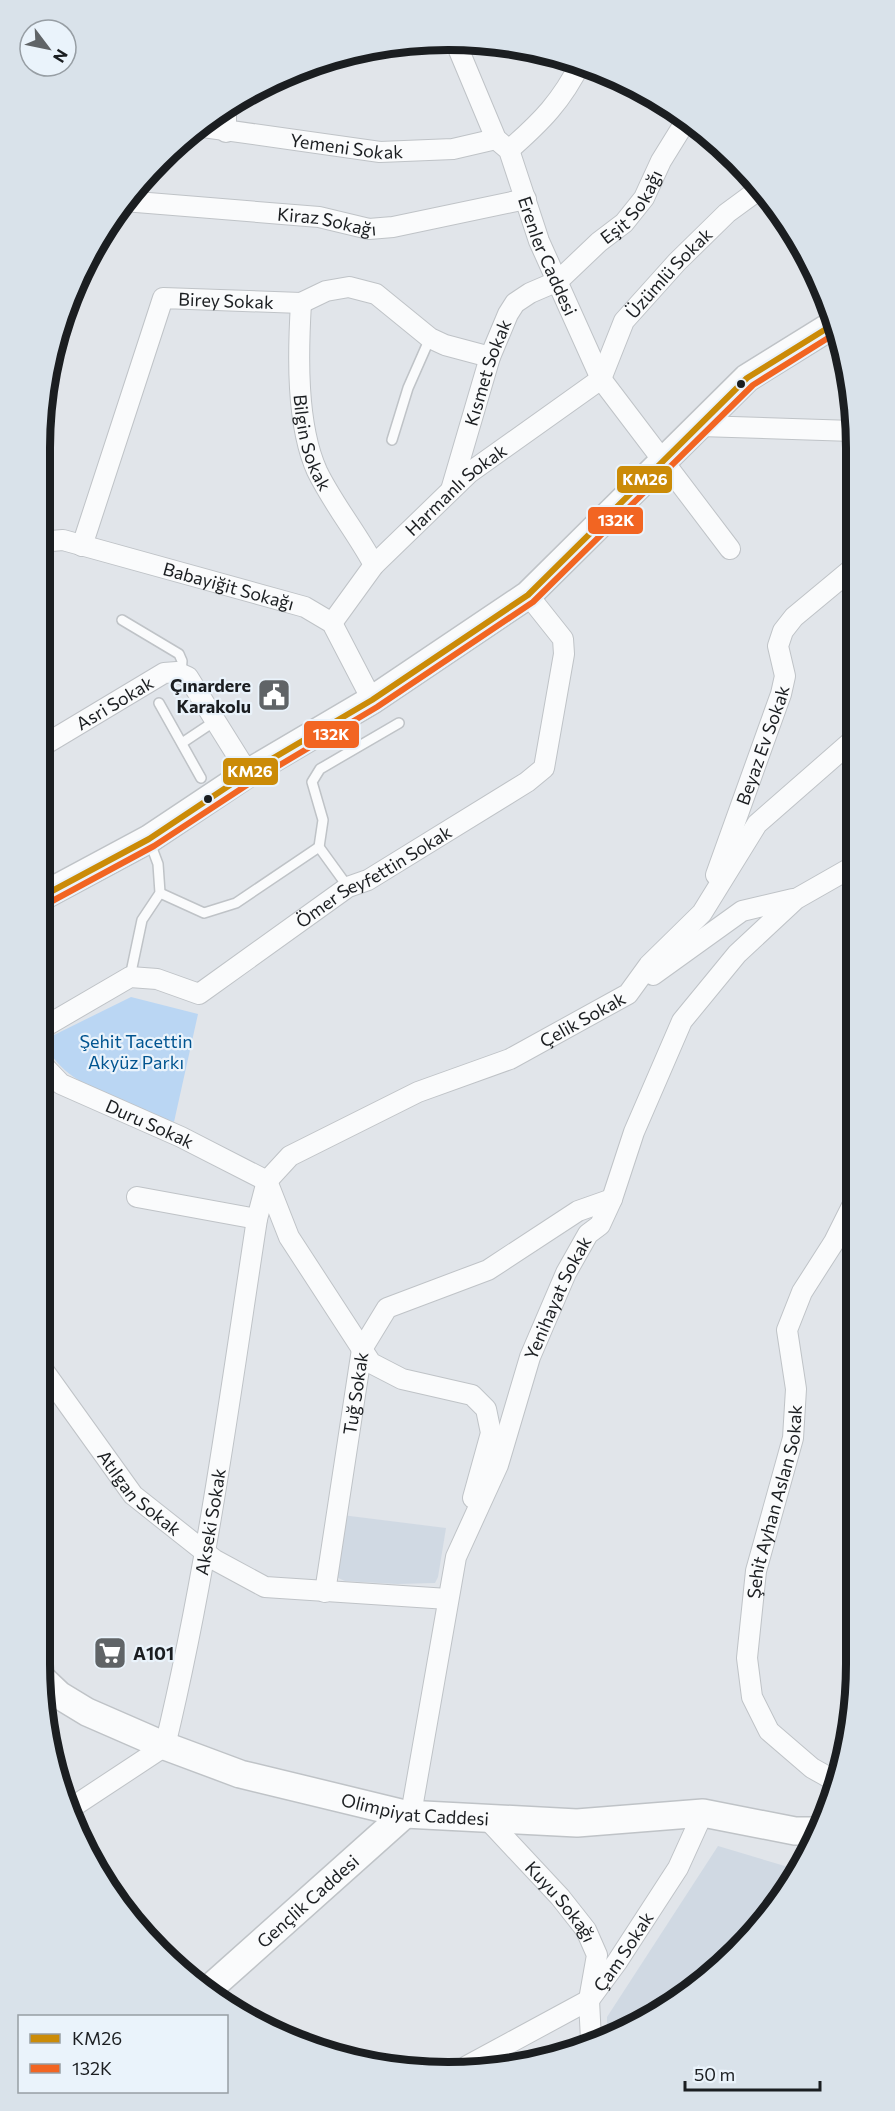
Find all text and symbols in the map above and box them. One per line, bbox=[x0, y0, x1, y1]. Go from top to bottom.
north arrow bbox=[18, 18, 78, 78]
text: N bbox=[50, 46, 72, 66]
street label: Yemeni Sokak bbox=[289, 128, 404, 163]
street label: Eşit Sokağı bbox=[596, 166, 666, 248]
street label: Erenler Caddesi bbox=[514, 193, 582, 319]
street label: Kiraz Sokağı bbox=[276, 203, 377, 240]
street label: Üzümlü Sokak bbox=[621, 223, 717, 323]
street label: Birey Sokak bbox=[178, 288, 274, 313]
street label: Kısmet Sokak bbox=[459, 316, 516, 428]
unlabelled marker bbox=[735, 378, 747, 390]
street label: Bilgin Sokak bbox=[289, 393, 336, 495]
street label: Harmanlı Sokak bbox=[400, 439, 511, 540]
line badge: KM26 bbox=[616, 465, 673, 494]
text: KM26 bbox=[622, 469, 668, 488]
line badge: 132K bbox=[587, 506, 644, 535]
text: 132K bbox=[598, 510, 634, 529]
street label: Babayiğit Sokağı bbox=[161, 557, 297, 614]
street label: Asri Sokak bbox=[72, 671, 157, 734]
place label: Çınardere Karakolu bbox=[170, 674, 251, 717]
public building icon: Çınardere Karakolu bbox=[256, 677, 292, 713]
street label: Beyaz Ev Sokak bbox=[731, 683, 794, 808]
line badge: 132K bbox=[303, 720, 360, 749]
text: 132K bbox=[313, 724, 349, 743]
line badge: KM26 bbox=[222, 757, 279, 786]
text: KM26 bbox=[227, 761, 273, 780]
unlabelled marker bbox=[202, 793, 214, 805]
street label: Ömer Seyfettin Sokak bbox=[291, 820, 456, 932]
street label: Çelik Sokak bbox=[536, 987, 629, 1052]
park label: Şehit Tacettin Akyüz Parkı bbox=[79, 1030, 193, 1073]
street label: Duru Sokak bbox=[102, 1094, 198, 1153]
street label: Yenihayat Sokak bbox=[519, 1232, 596, 1363]
street label: Tuğ Sokak bbox=[338, 1350, 372, 1436]
street label: Şehit Ayhan Aslan Sokak bbox=[742, 1404, 806, 1600]
street label: Atılgan Sokak bbox=[93, 1446, 186, 1540]
street label: Akseki Sokak bbox=[190, 1466, 230, 1577]
supermarket icon: A101 bbox=[92, 1635, 128, 1671]
place label: A101 bbox=[133, 1642, 174, 1664]
street label: Olimpiyat Caddesi bbox=[339, 1788, 490, 1829]
street label: Gençlik Caddesi bbox=[252, 1850, 363, 1952]
street label: Kuyu Sokağı bbox=[521, 1856, 601, 1945]
street label: Çam Sokak bbox=[588, 1907, 658, 1996]
legend bbox=[18, 2015, 228, 2093]
text: KM26 bbox=[72, 2027, 122, 2049]
scale bar bbox=[685, 2054, 820, 2092]
text: 132K bbox=[72, 2057, 112, 2079]
text: 50 m bbox=[694, 2063, 735, 2085]

